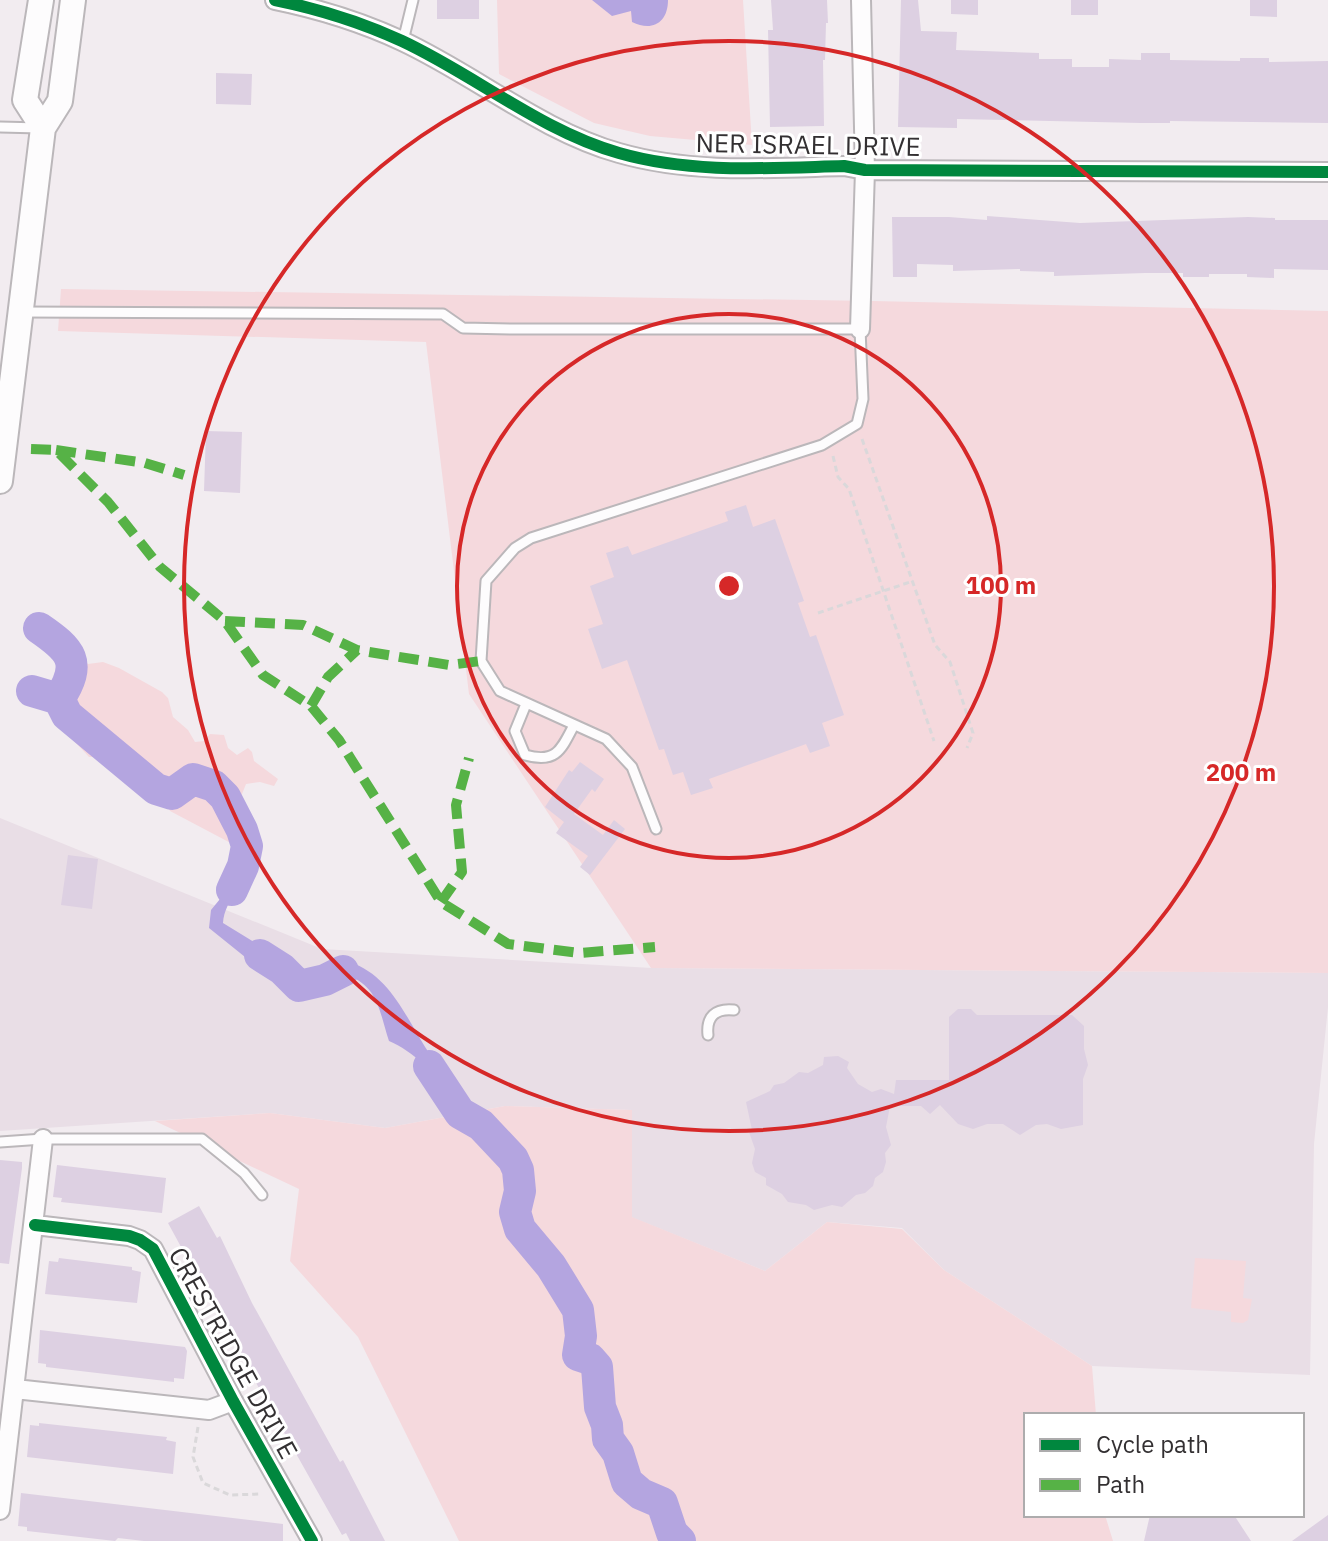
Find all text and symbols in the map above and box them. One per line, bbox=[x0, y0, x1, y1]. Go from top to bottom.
street label: NER ISRAEL DRIVE bbox=[695, 125, 921, 163]
text: 100 m bbox=[966, 569, 1036, 601]
centre of rings bbox=[715, 572, 743, 600]
text: 200 m bbox=[1206, 756, 1276, 788]
street label: CRESTRIDGE DRIVE bbox=[162, 1241, 306, 1464]
legend bbox=[1024, 1413, 1304, 1517]
text: Cycle path bbox=[1096, 1428, 1209, 1460]
text: Path bbox=[1096, 1468, 1145, 1500]

